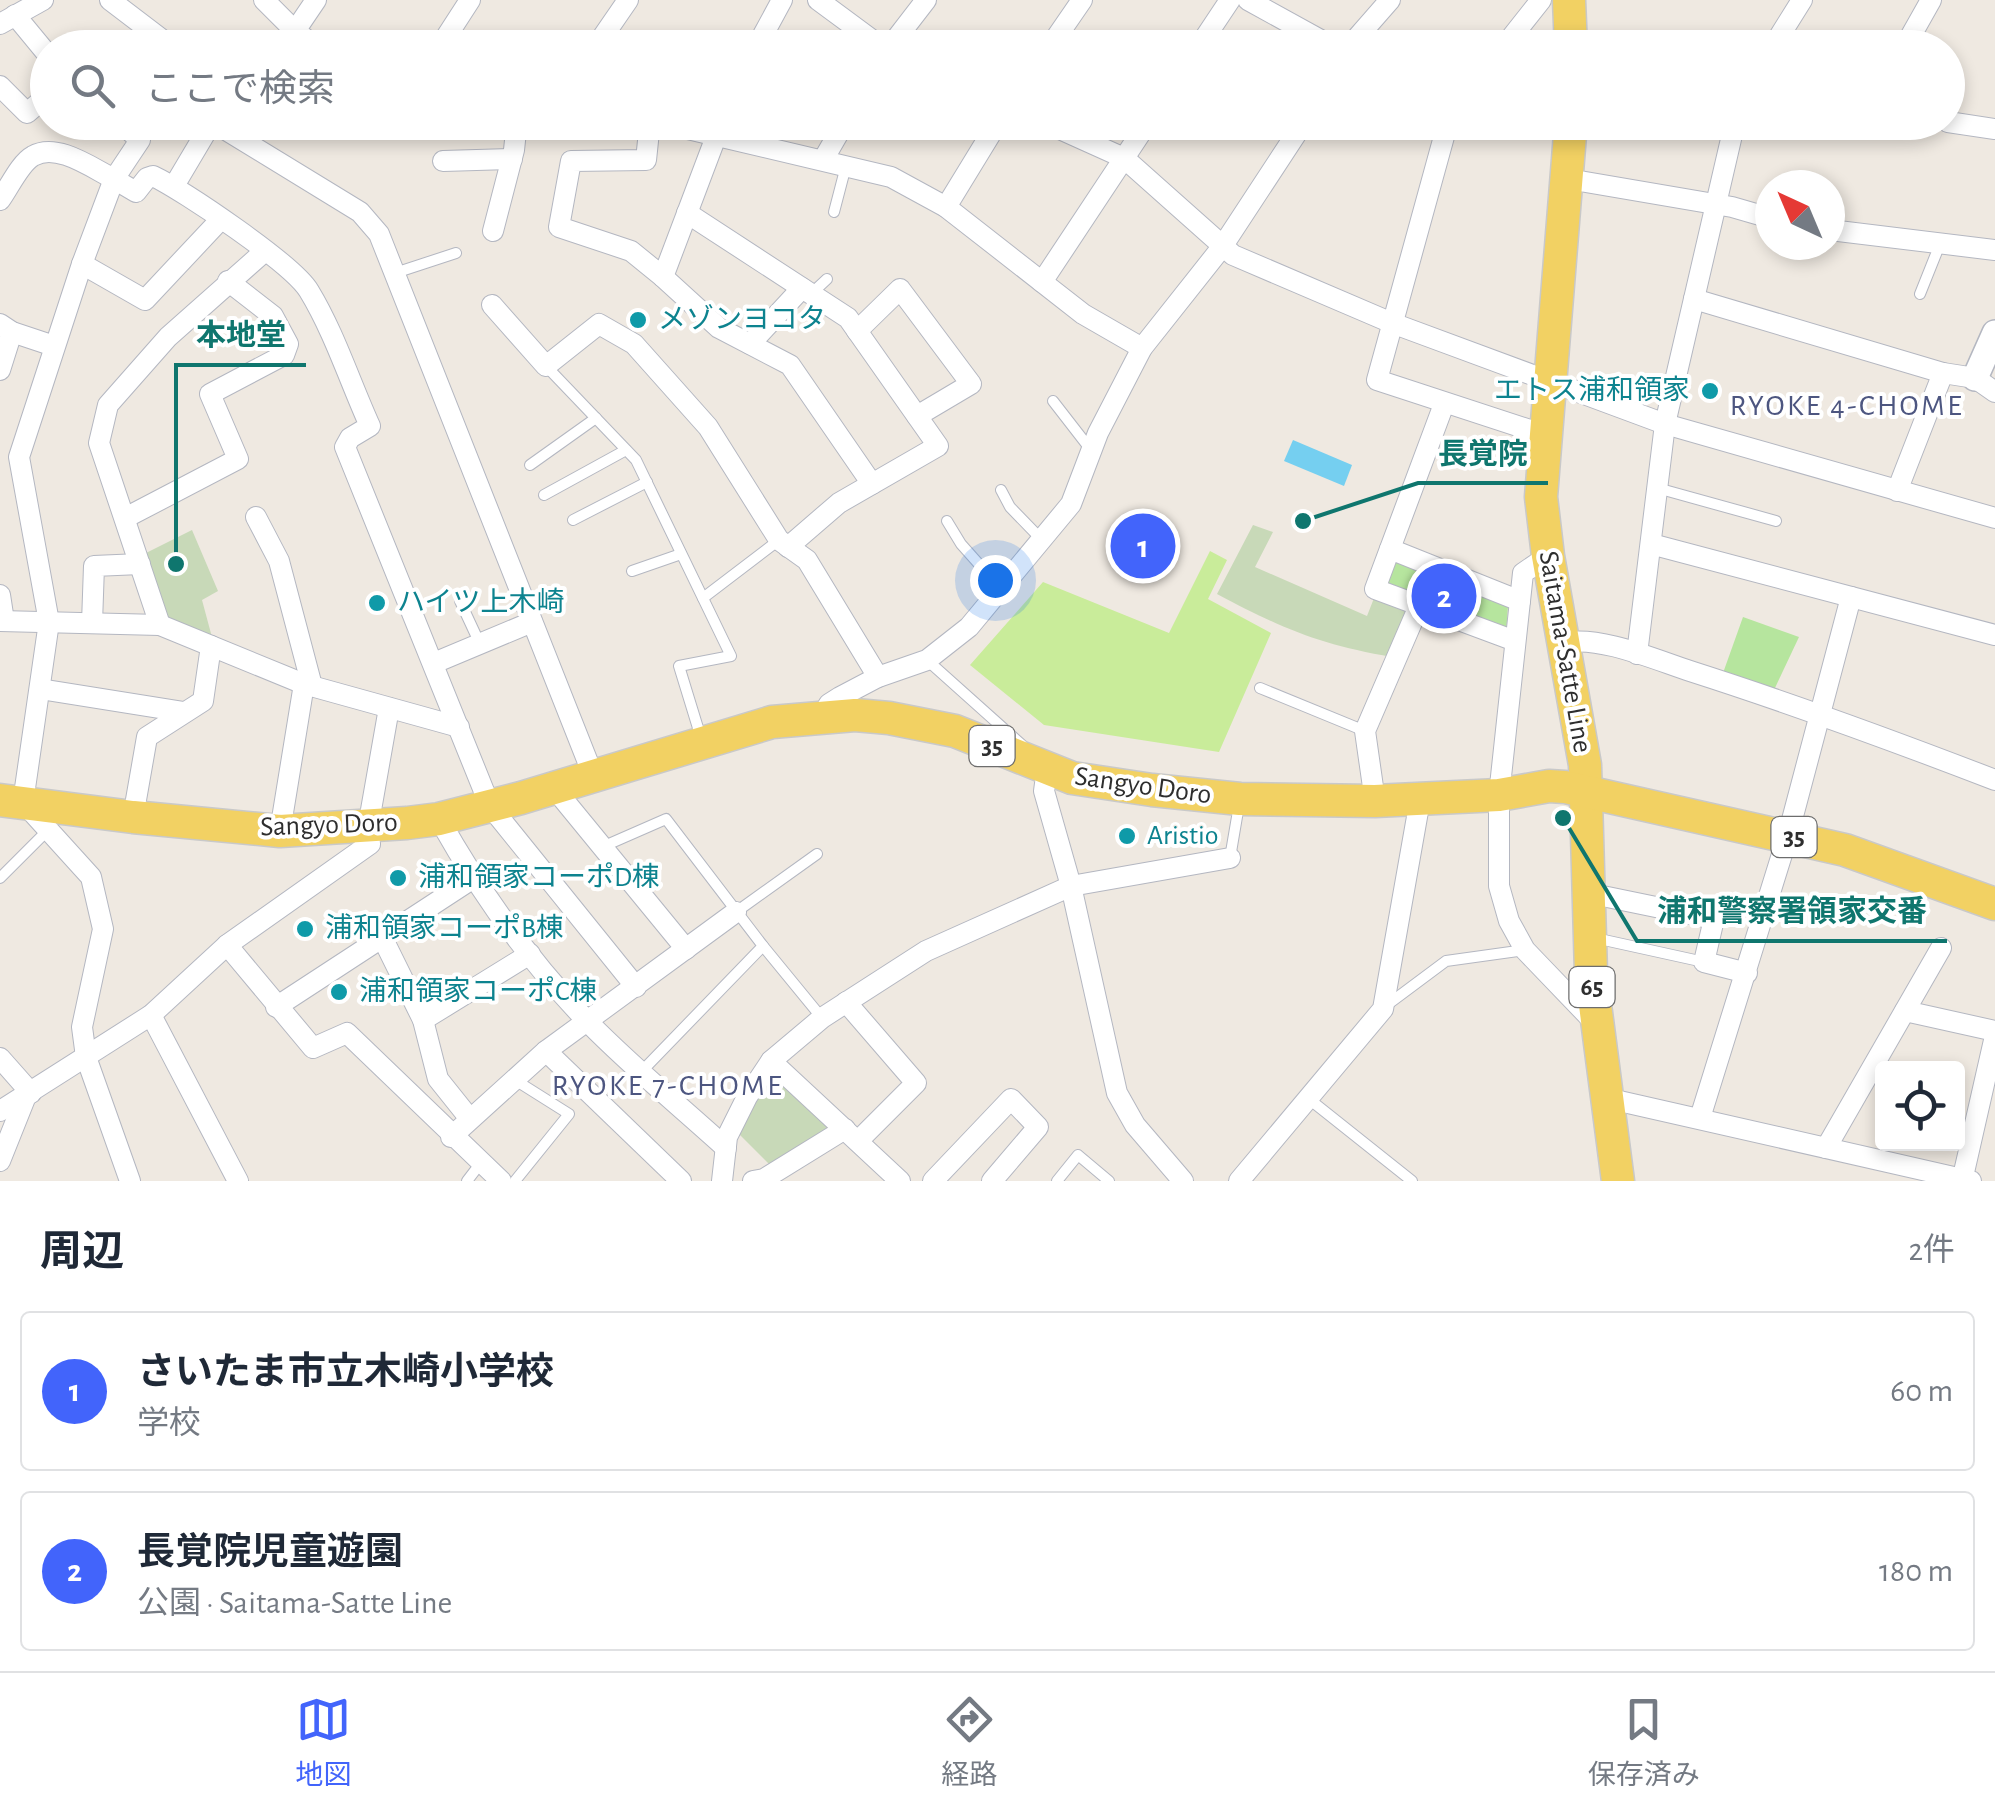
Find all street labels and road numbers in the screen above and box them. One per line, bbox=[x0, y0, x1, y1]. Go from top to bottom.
street label: Saitama-Satte Line bbox=[1533, 549, 1597, 755]
road number: 35 bbox=[970, 726, 1014, 766]
street label: Sangyo Doro bbox=[1073, 763, 1213, 809]
street label: Sangyo Doro bbox=[260, 809, 398, 841]
road number: 35 bbox=[1772, 817, 1816, 857]
road number: 65 bbox=[1570, 967, 1614, 1007]

